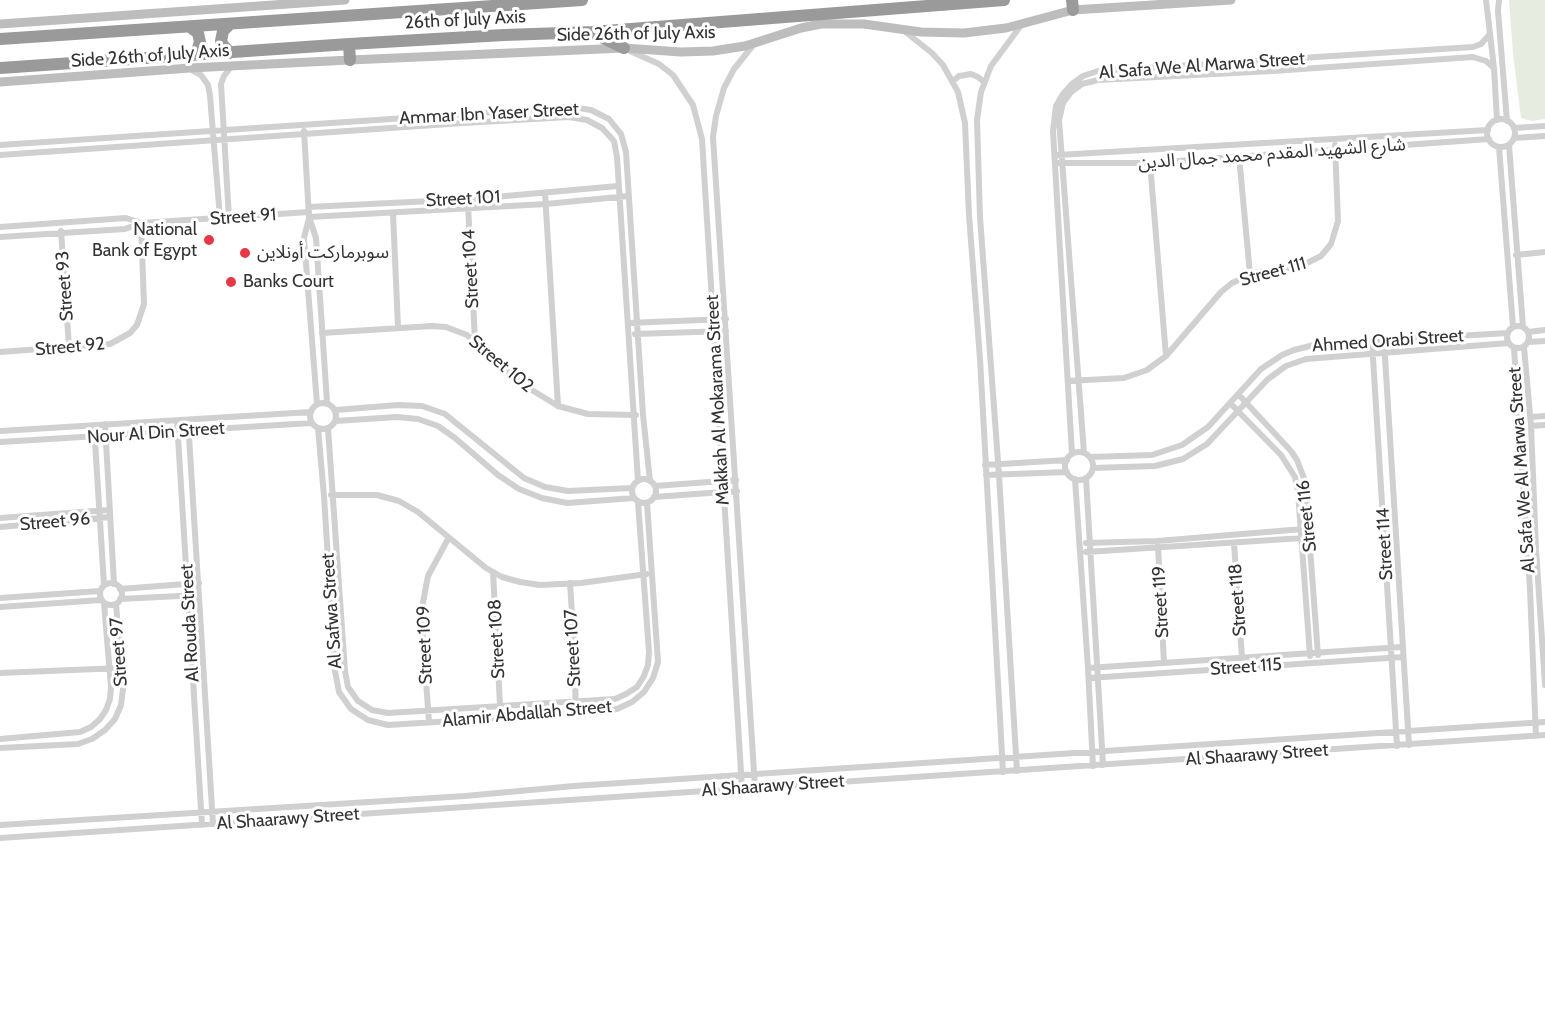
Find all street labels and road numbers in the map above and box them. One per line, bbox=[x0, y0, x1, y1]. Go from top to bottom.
street label: 26th of July Axis bbox=[404, 6, 526, 34]
street label: Side 26th of July Axis bbox=[556, 22, 716, 46]
street label: Side 26th of July Axis bbox=[70, 40, 230, 72]
street label: Al Safa We Al Marwa Street bbox=[1098, 48, 1306, 84]
street label: Ammar Ibn Yaser Street bbox=[399, 99, 579, 129]
street label: شارع الشهيد المقدم محمد جمال الدين bbox=[1137, 134, 1407, 174]
street label: Street 101 bbox=[425, 186, 501, 212]
street label: Street 91 bbox=[209, 204, 277, 230]
street label: Street 104 bbox=[458, 229, 484, 309]
street label: Street 93 bbox=[52, 250, 78, 322]
street label: Street 111 bbox=[1237, 253, 1309, 291]
street label: Makkah Al Mokarama Street bbox=[702, 294, 734, 506]
street label: Ahmed Orabi Street bbox=[1311, 325, 1465, 357]
street label: Street 102 bbox=[464, 331, 538, 397]
street label: Street 92 bbox=[34, 333, 106, 361]
street label: Al Safa We Al Marwa Street bbox=[1504, 366, 1540, 574]
street label: Nour Al Din Street bbox=[86, 417, 226, 449]
street label: Street 116 bbox=[1292, 479, 1322, 553]
street label: Street 114 bbox=[1372, 507, 1398, 581]
street label: Street 96 bbox=[19, 508, 91, 536]
street label: Al Safwa Street bbox=[317, 552, 347, 670]
street label: Al Rouda Street bbox=[176, 563, 204, 683]
street label: Street 118 bbox=[1225, 563, 1251, 637]
street label: Street 119 bbox=[1148, 565, 1174, 639]
street label: Street 108 bbox=[484, 599, 510, 679]
street label: Street 109 bbox=[413, 605, 437, 685]
street label: Street 107 bbox=[560, 609, 586, 687]
street label: Street 97 bbox=[106, 617, 132, 687]
street label: Street 115 bbox=[1209, 654, 1283, 680]
street label: Alamir Abdallah Street bbox=[441, 696, 613, 732]
street label: Al Shaarawy Street bbox=[1185, 739, 1329, 771]
street label: Al Shaarawy Street bbox=[701, 770, 845, 802]
street label: Al Shaarawy Street bbox=[216, 803, 360, 835]

